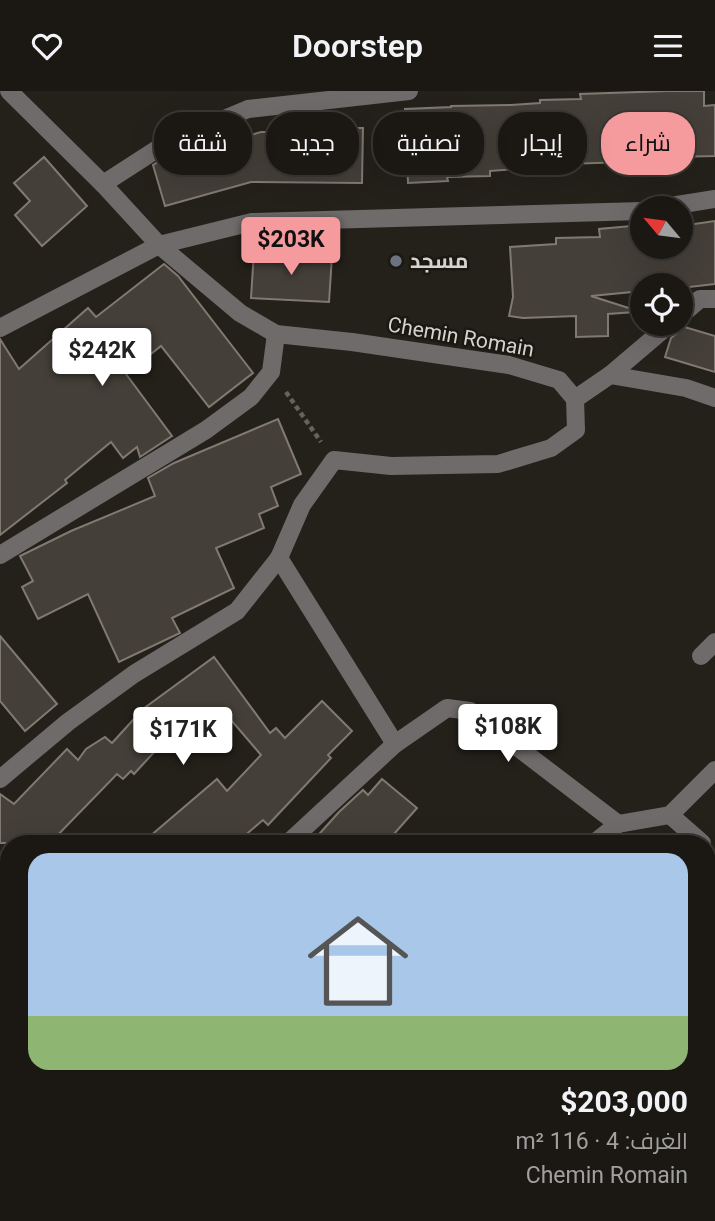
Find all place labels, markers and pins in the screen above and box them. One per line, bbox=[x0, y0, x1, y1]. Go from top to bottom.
pin: $203K bbox=[242, 218, 340, 277]
place label: مسجد bbox=[410, 249, 468, 273]
marker: مسجد bbox=[388, 253, 404, 269]
pin: $242K bbox=[53, 329, 151, 388]
pin: $108K bbox=[459, 705, 557, 764]
pin: $171K bbox=[134, 707, 232, 767]

